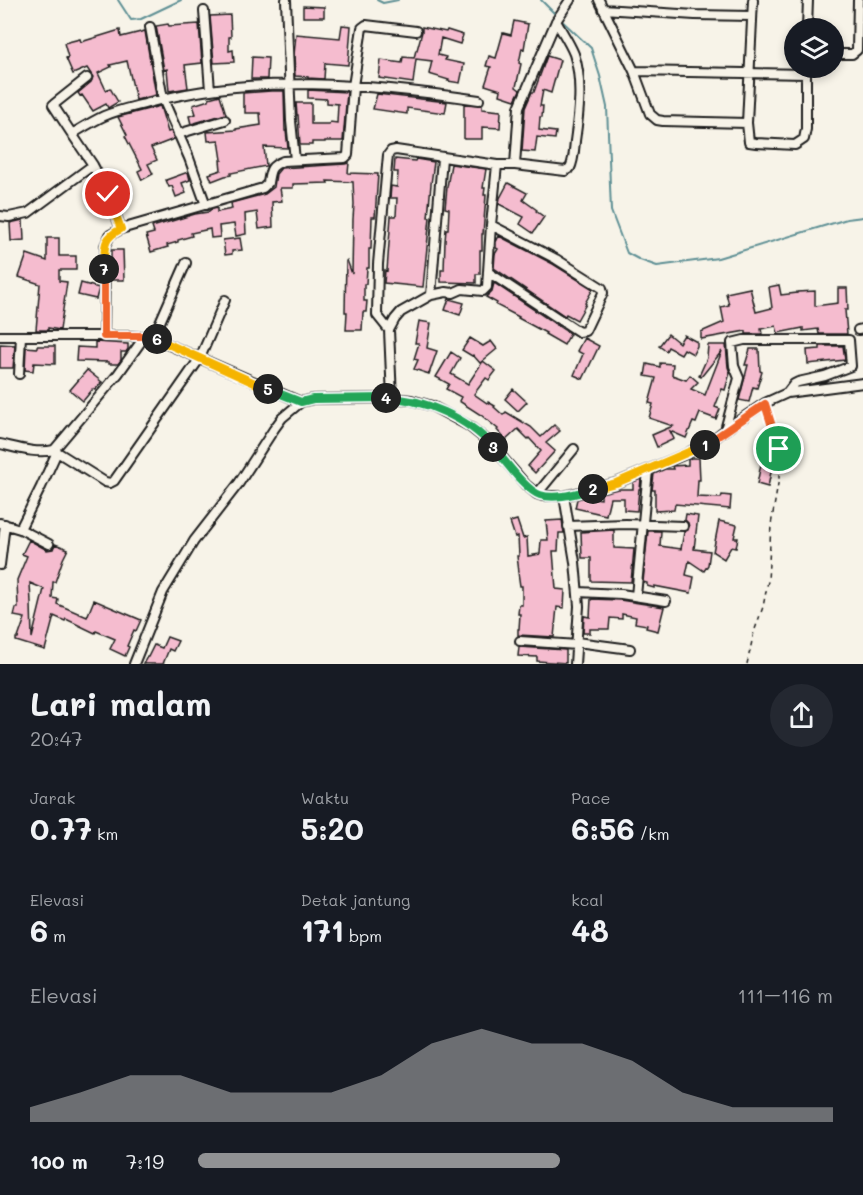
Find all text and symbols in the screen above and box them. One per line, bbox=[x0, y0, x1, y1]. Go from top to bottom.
map controls bbox=[784, 18, 844, 78]
button: layers bbox=[784, 18, 844, 78]
pin bbox=[82, 168, 133, 219]
icon: check bbox=[91, 177, 124, 210]
pin: 7 bbox=[89, 254, 119, 284]
text: 7 bbox=[100, 258, 108, 279]
pin: 6 bbox=[142, 324, 172, 354]
text: 6 bbox=[152, 328, 162, 349]
pin: 5 bbox=[253, 374, 283, 404]
text: 5 bbox=[263, 378, 273, 399]
pin: 4 bbox=[371, 383, 401, 413]
text: 4 bbox=[381, 387, 391, 408]
pin bbox=[753, 423, 804, 474]
pin: 1 bbox=[690, 430, 720, 460]
pin: 3 bbox=[478, 432, 508, 462]
icon: arrive bbox=[762, 432, 795, 465]
text: 1 bbox=[701, 434, 709, 455]
text: 3 bbox=[488, 436, 498, 457]
pin: 2 bbox=[578, 474, 608, 504]
text: 2 bbox=[589, 478, 597, 499]
text: Lari malam bbox=[30, 681, 211, 724]
button: share bbox=[770, 684, 833, 747]
text: 20:47 bbox=[30, 725, 83, 751]
text: Jarak bbox=[30, 787, 75, 808]
text: Waktu bbox=[301, 787, 349, 808]
text: Pace bbox=[571, 787, 610, 808]
text: 0.77 bbox=[30, 808, 92, 848]
text: 5:20 bbox=[301, 808, 364, 848]
text: 6:56 bbox=[571, 808, 635, 848]
text: km bbox=[92, 823, 118, 844]
text: /km bbox=[635, 823, 669, 844]
text: Elevasi bbox=[30, 889, 84, 910]
text: Detak jantung bbox=[301, 889, 410, 910]
text: kcal bbox=[571, 889, 603, 910]
text: 6 bbox=[30, 910, 48, 950]
text: 171 bbox=[301, 910, 344, 950]
text: 48 bbox=[571, 910, 609, 950]
text: m bbox=[48, 925, 66, 946]
text: bpm bbox=[344, 925, 382, 946]
text: Elevasi bbox=[30, 982, 98, 1008]
text: 111–116 m bbox=[738, 982, 833, 1008]
text: 100 m bbox=[30, 1148, 88, 1174]
text: 7:19 bbox=[126, 1148, 164, 1174]

